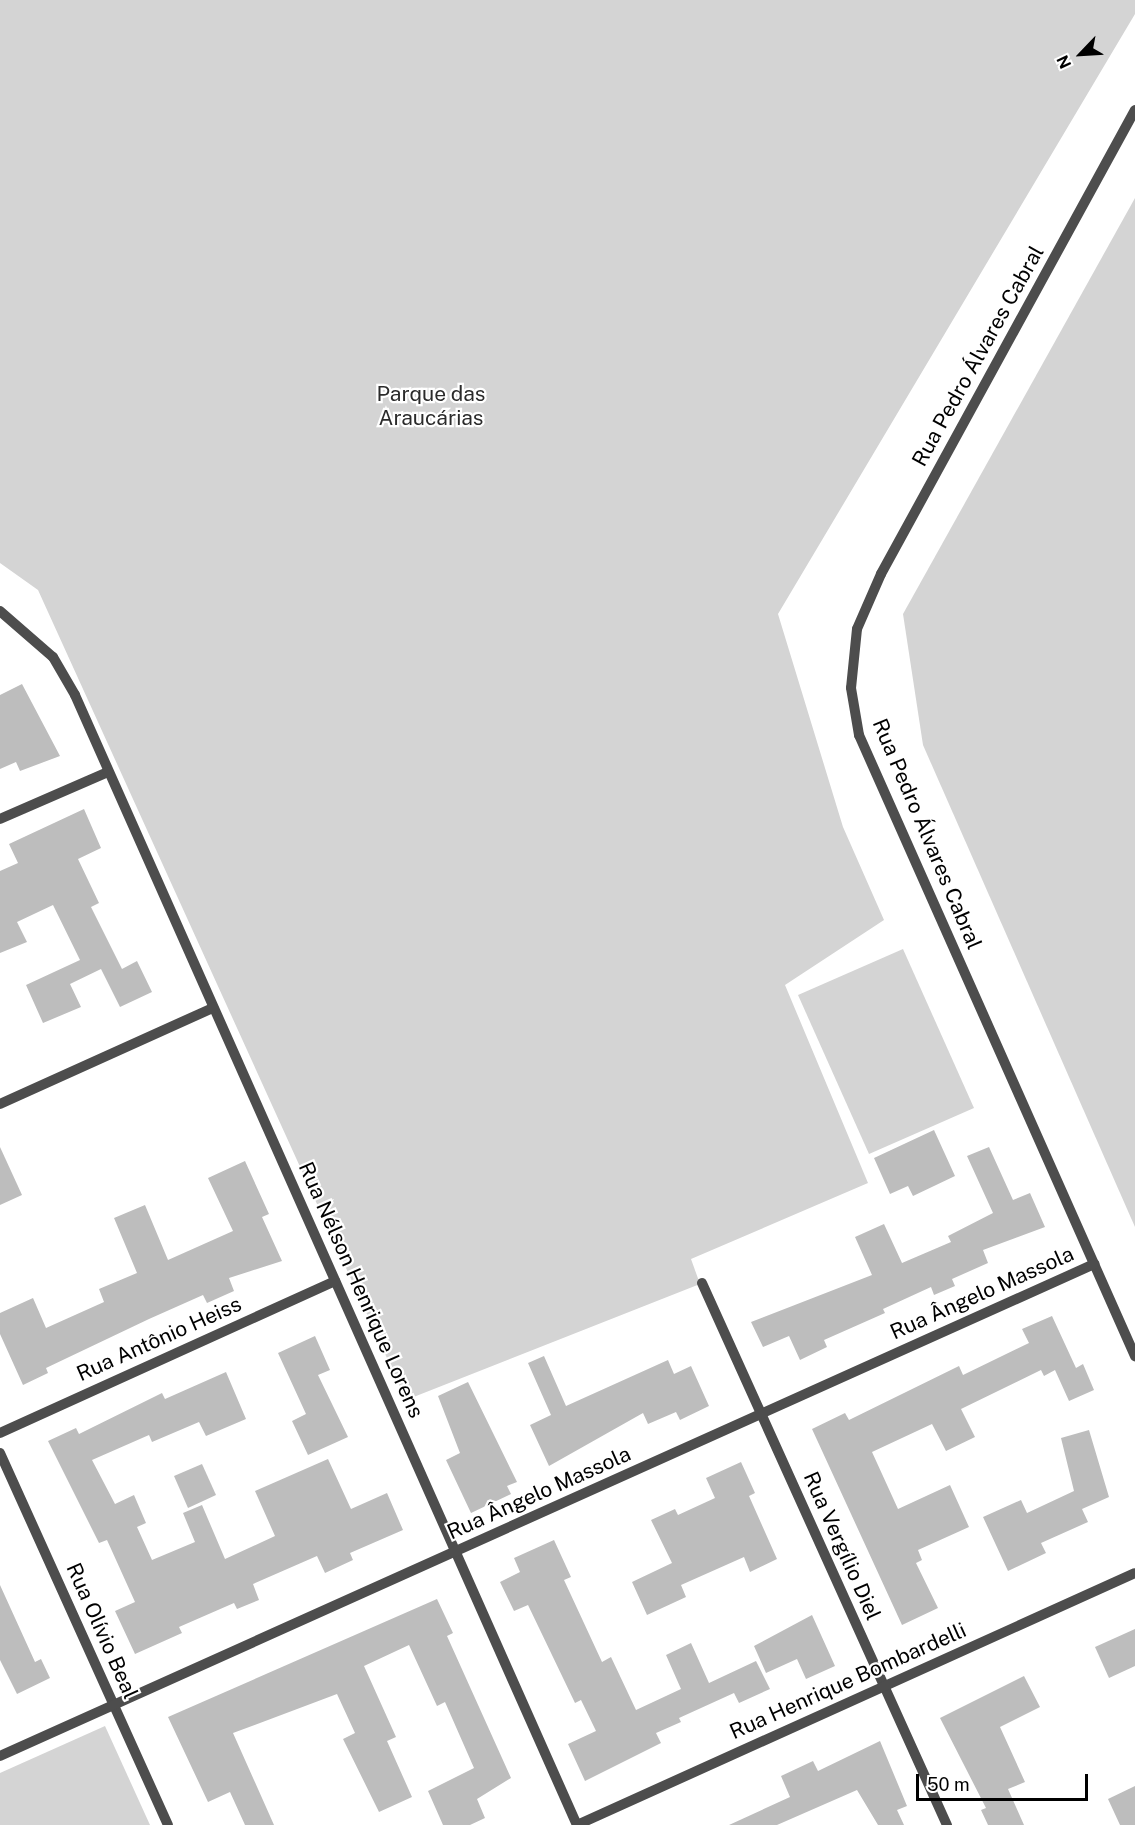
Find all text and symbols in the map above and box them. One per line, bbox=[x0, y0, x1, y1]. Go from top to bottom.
north arrow bbox=[1051, 24, 1111, 84]
text: N bbox=[1053, 52, 1075, 72]
street label: Rua Pedro Álvares Cabral bbox=[907, 241, 1049, 471]
park label: Parque das Araucárias bbox=[376, 381, 486, 431]
street label: Rua Pedro Álvares Cabral bbox=[867, 715, 987, 953]
street label: Rua Nélson Henrique Lorens bbox=[293, 1158, 429, 1422]
street label: Rua Ângelo Massola bbox=[886, 1241, 1078, 1345]
street label: Rua Antônio Heiss bbox=[73, 1291, 245, 1387]
street label: Rua Ângelo Massola bbox=[443, 1441, 635, 1545]
street label: Rua Vergílio Diel bbox=[798, 1468, 886, 1624]
street label: Rua Olívio Beal bbox=[61, 1559, 143, 1703]
street label: Rua Henrique Bombardelli bbox=[726, 1617, 970, 1745]
scale bar bbox=[919, 1762, 1092, 1800]
text: 50 m bbox=[927, 1774, 970, 1795]

